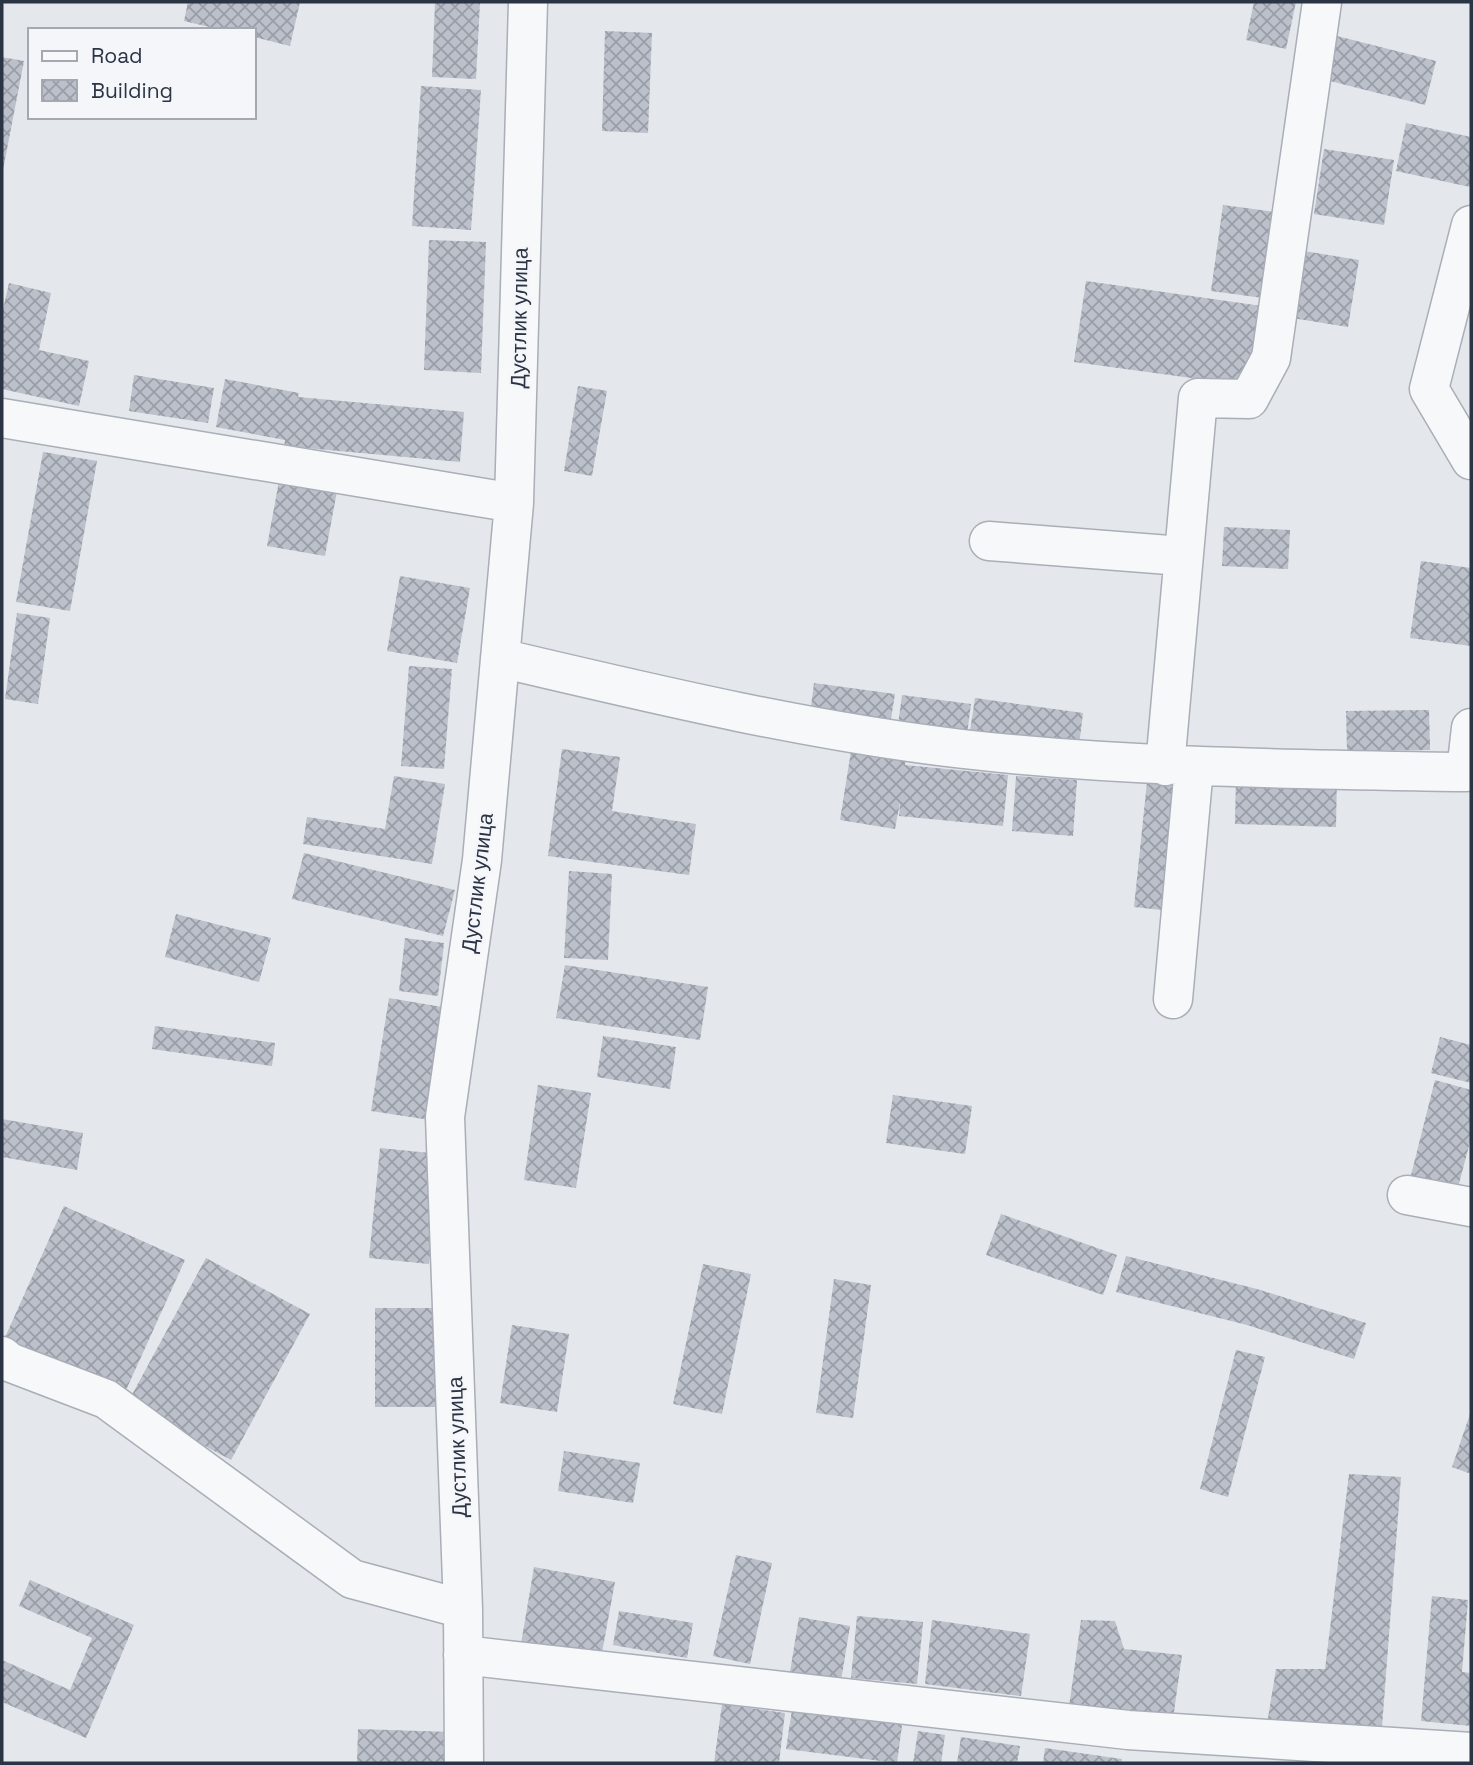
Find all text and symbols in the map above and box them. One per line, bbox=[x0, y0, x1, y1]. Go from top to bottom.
legend bbox=[28, 28, 256, 119]
text: Road bbox=[91, 42, 143, 69]
text: Building bbox=[91, 77, 173, 104]
street label: Дустлик улица bbox=[504, 247, 534, 389]
street label: Дустлик улица bbox=[455, 811, 499, 955]
street label: Дустлик улица bbox=[441, 1376, 473, 1518]

